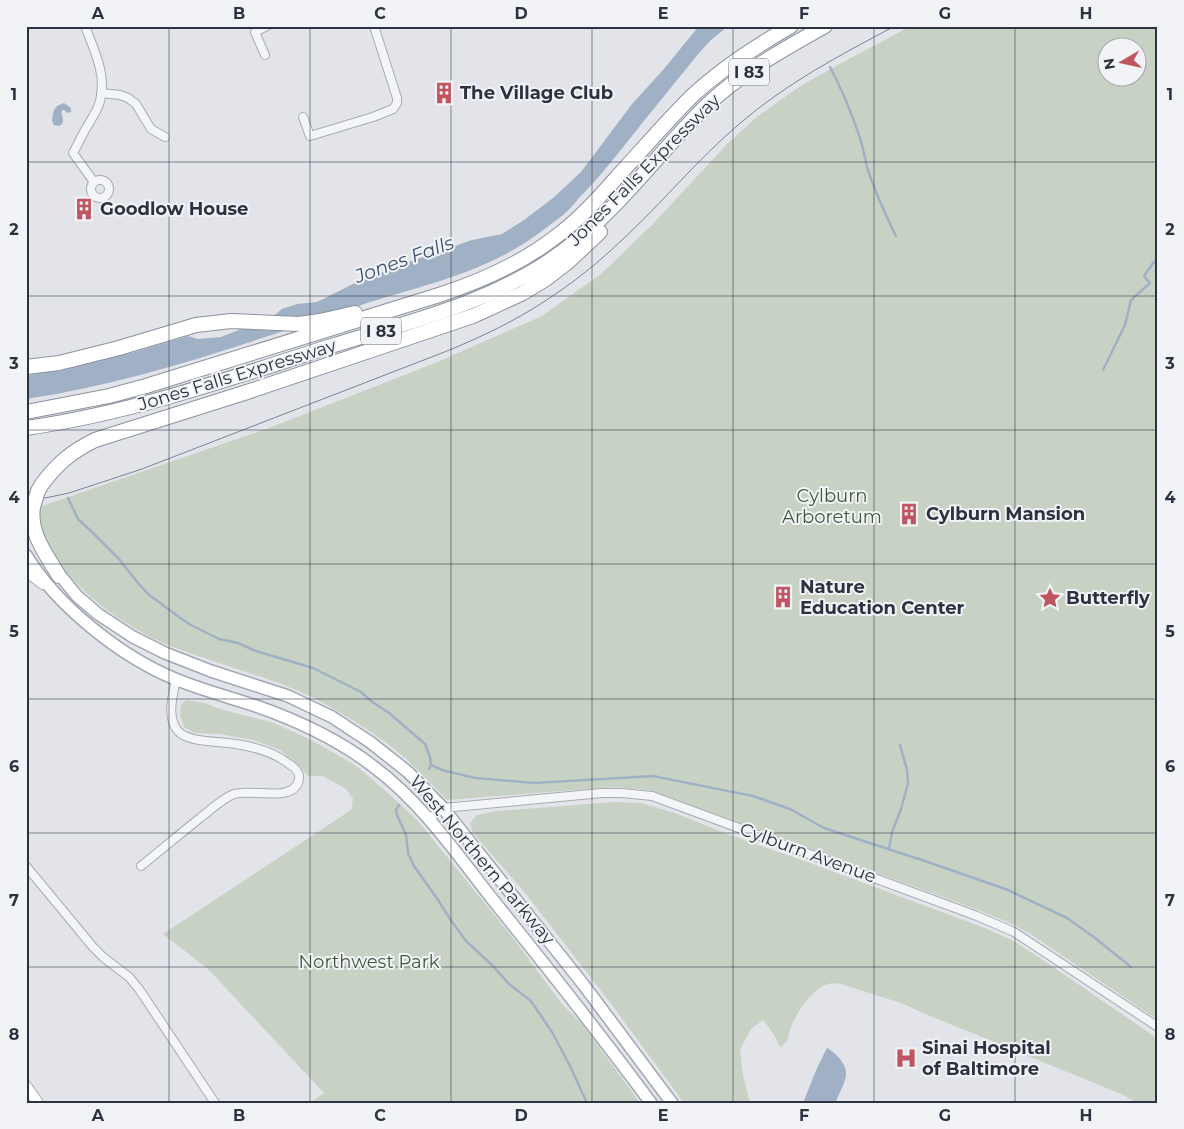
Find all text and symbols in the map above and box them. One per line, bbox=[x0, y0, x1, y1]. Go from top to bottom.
text: A bbox=[91, 4, 105, 23]
text: B bbox=[233, 4, 245, 23]
text: C bbox=[374, 4, 386, 23]
text: D bbox=[514, 4, 528, 23]
text: E bbox=[658, 4, 668, 23]
text: F bbox=[799, 4, 809, 23]
text: G bbox=[939, 4, 951, 23]
text: H bbox=[1080, 4, 1092, 23]
north arrow bbox=[1096, 38, 1146, 88]
text: N bbox=[1099, 57, 1119, 71]
road number: I 83 bbox=[729, 58, 769, 86]
building icon: The Village Club bbox=[431, 80, 457, 106]
place label: The Village Club bbox=[460, 82, 613, 104]
text: 1 bbox=[11, 85, 17, 104]
text: 1 bbox=[1167, 85, 1173, 104]
street label: Jones Falls Expressway bbox=[563, 89, 725, 251]
building icon: Goodlow House bbox=[71, 196, 97, 222]
place label: Goodlow House bbox=[100, 198, 248, 220]
text: 2 bbox=[9, 220, 19, 239]
text: 2 bbox=[1165, 220, 1175, 239]
water label: Jones Falls bbox=[351, 231, 457, 288]
road number: I 83 bbox=[361, 318, 401, 344]
street label: Jones Falls Expressway bbox=[134, 334, 339, 416]
text: 3 bbox=[8, 354, 19, 373]
text: 3 bbox=[1164, 354, 1175, 373]
park label: Cylburn Arboretum bbox=[782, 485, 882, 528]
text: 4 bbox=[8, 488, 20, 507]
text: 4 bbox=[1164, 488, 1176, 507]
building icon: Cylburn Mansion bbox=[896, 501, 922, 527]
place label: Cylburn Mansion bbox=[926, 503, 1085, 525]
place label: Nature Education Center bbox=[800, 576, 965, 619]
building icon: Nature Education Center bbox=[770, 584, 796, 610]
place icon: Butterfly bbox=[1037, 585, 1063, 611]
place label: Butterfly bbox=[1066, 587, 1150, 609]
text: 5 bbox=[9, 622, 19, 641]
text: 5 bbox=[1165, 622, 1175, 641]
text: 6 bbox=[9, 757, 19, 776]
text: 6 bbox=[1165, 757, 1175, 776]
street label: West Northern Parkway bbox=[405, 771, 560, 949]
street label: Cylburn Avenue bbox=[737, 818, 879, 888]
text: 7 bbox=[9, 891, 19, 910]
text: 7 bbox=[1165, 891, 1175, 910]
park label: Northwest Park bbox=[298, 951, 440, 973]
text: 8 bbox=[9, 1025, 19, 1044]
text: 8 bbox=[1165, 1025, 1175, 1044]
place label: Sinai Hospital of Baltimore bbox=[922, 1037, 1051, 1080]
hospital icon: Sinai Hospital of Baltimore bbox=[893, 1045, 919, 1071]
text: A bbox=[91, 1106, 105, 1125]
text: B bbox=[233, 1106, 245, 1125]
text: C bbox=[374, 1106, 386, 1125]
text: D bbox=[514, 1106, 528, 1125]
text: E bbox=[658, 1106, 668, 1125]
text: F bbox=[799, 1106, 809, 1125]
text: G bbox=[939, 1106, 951, 1125]
text: H bbox=[1080, 1106, 1092, 1125]

